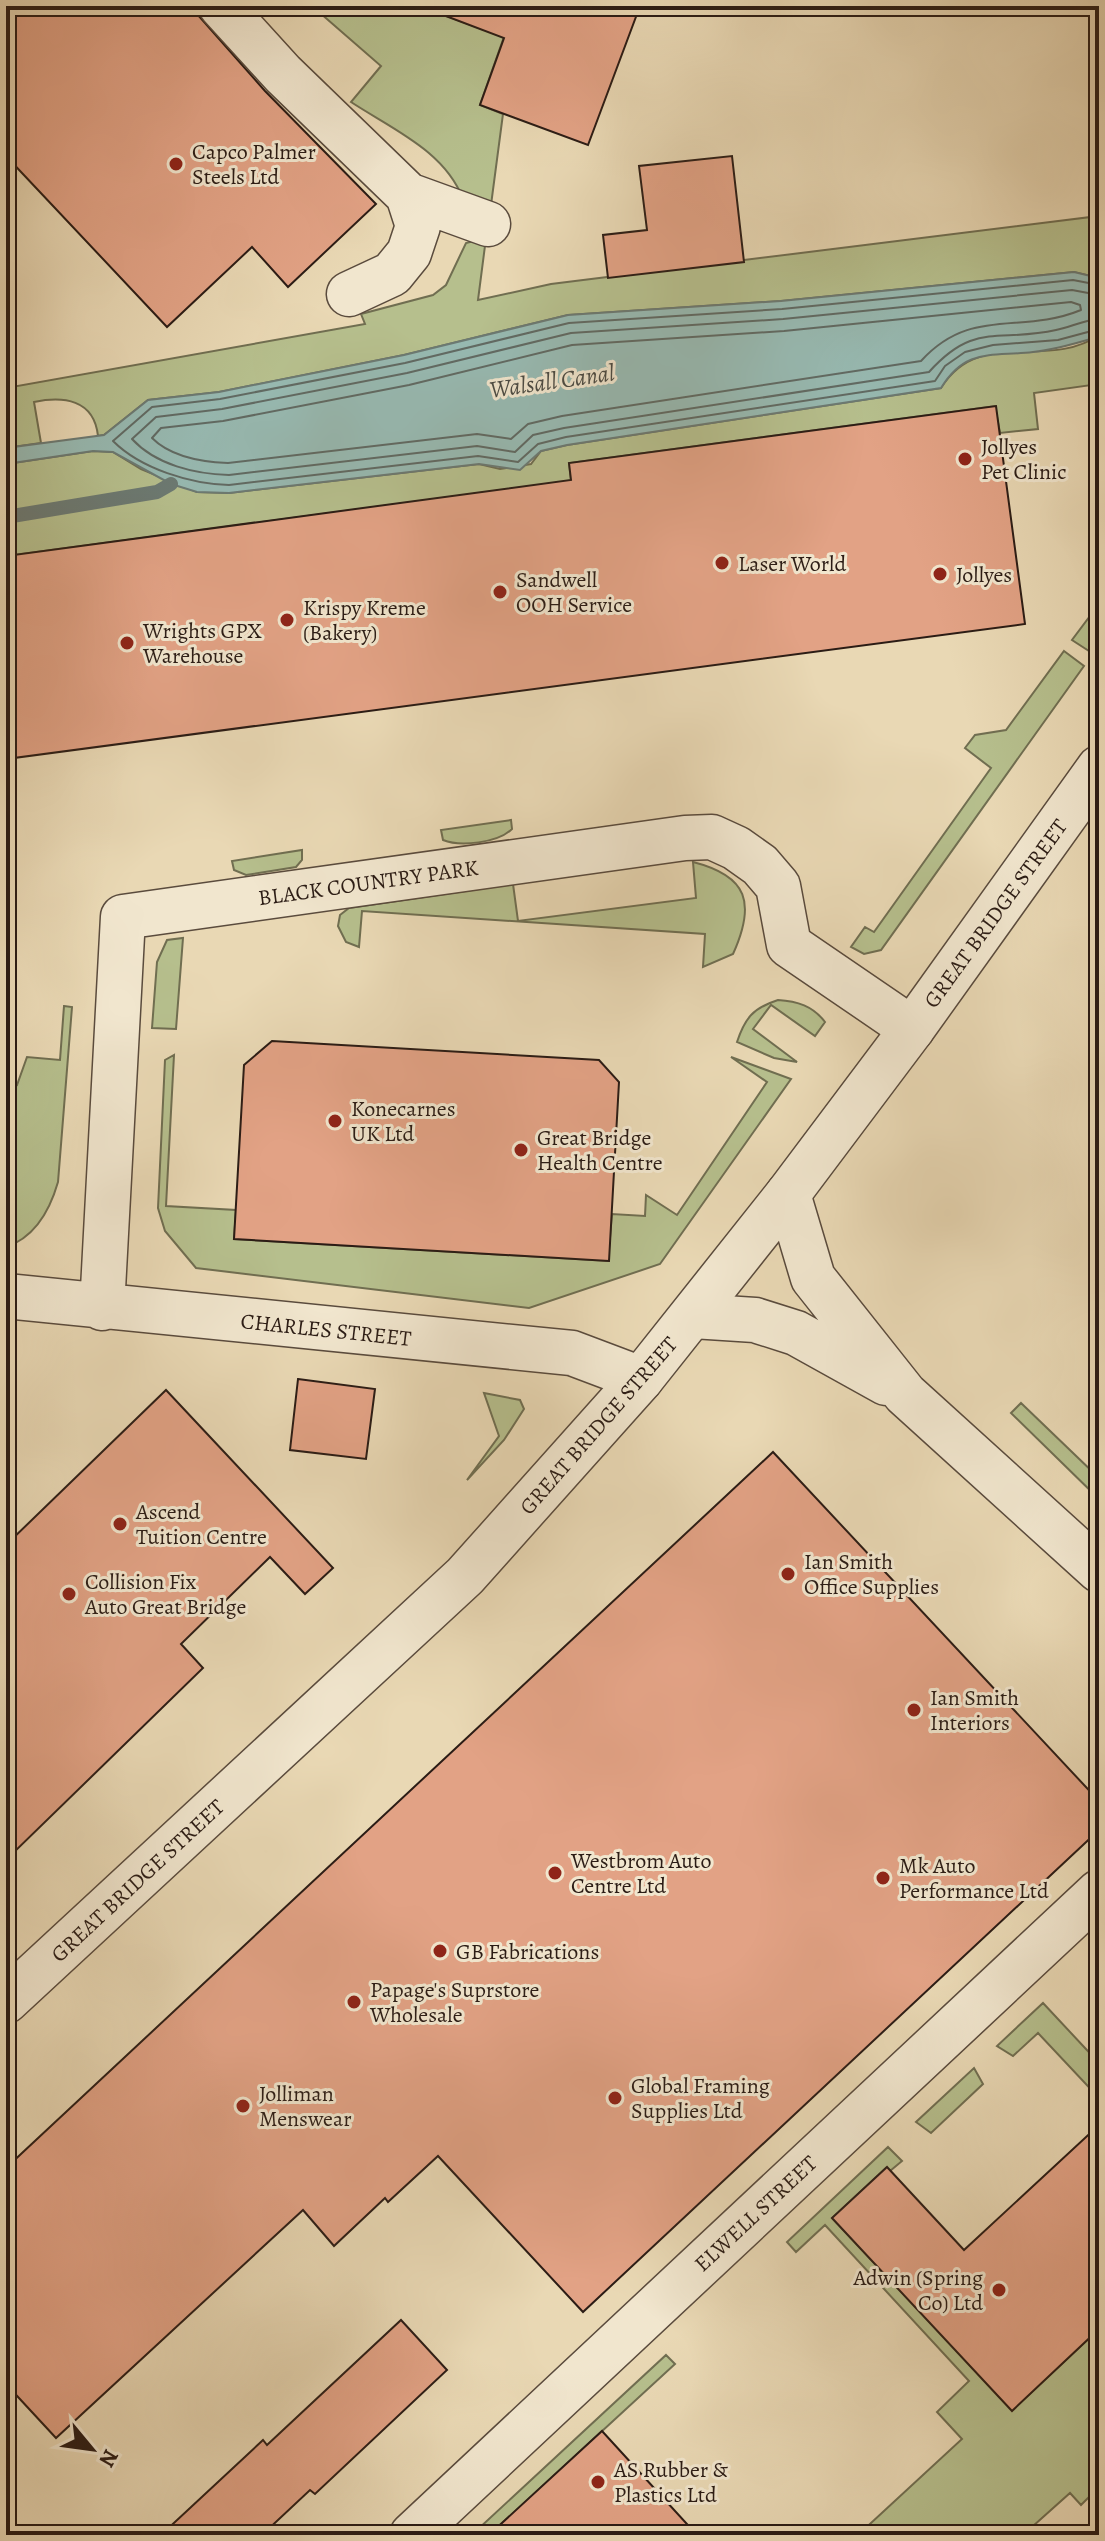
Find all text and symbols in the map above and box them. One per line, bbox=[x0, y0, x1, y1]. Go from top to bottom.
place label: Capco Palmer Steels Ltd bbox=[192, 137, 316, 192]
marker: Capco Palmer Steels Ltd bbox=[167, 155, 185, 173]
water label: Walsall Canal bbox=[487, 356, 617, 406]
place label: Jollyes Pet Clinic bbox=[981, 432, 1067, 487]
marker: Jollyes Pet Clinic bbox=[956, 450, 974, 468]
place label: Laser World bbox=[738, 549, 846, 579]
marker: Laser World bbox=[713, 554, 731, 572]
place label: Jollyes bbox=[956, 560, 1012, 590]
place label: Sandwell OOH Service bbox=[516, 565, 632, 620]
marker: Jollyes bbox=[931, 565, 949, 583]
marker: Sandwell OOH Service bbox=[491, 583, 509, 601]
place label: Krispy Kreme (Bakery) bbox=[303, 593, 426, 648]
marker: Krispy Kreme (Bakery) bbox=[278, 611, 296, 629]
place label: Wrights GPX Warehouse bbox=[142, 616, 262, 671]
marker: Wrights GPX Warehouse bbox=[118, 634, 136, 652]
street label: GREAT BRIDGE STREET bbox=[917, 813, 1075, 1014]
street label: BLACK COUNTRY PARK bbox=[256, 853, 480, 913]
place label: Konecarnes UK Ltd bbox=[351, 1094, 456, 1149]
marker: Konecarnes UK Ltd bbox=[326, 1112, 344, 1130]
place label: Great Bridge Health Centre bbox=[537, 1123, 663, 1178]
marker: Great Bridge Health Centre bbox=[512, 1141, 530, 1159]
street label: CHARLES STREET bbox=[239, 1306, 413, 1354]
street label: GREAT BRIDGE STREET bbox=[513, 1330, 685, 1521]
place label: Ascend Tuition Centre bbox=[135, 1497, 267, 1552]
marker: Ascend Tuition Centre bbox=[111, 1515, 129, 1533]
place label: Ian Smith Office Supplies bbox=[804, 1547, 939, 1602]
marker: Ian Smith Office Supplies bbox=[779, 1565, 797, 1583]
place label: Collision Fix Auto Great Bridge bbox=[84, 1567, 246, 1622]
marker: Collision Fix Auto Great Bridge bbox=[60, 1585, 78, 1603]
place label: Ian Smith Interiors bbox=[930, 1683, 1019, 1738]
marker: Ian Smith Interiors bbox=[905, 1701, 923, 1719]
street label: GREAT BRIDGE STREET bbox=[44, 1792, 231, 1969]
place label: Westbrom Auto Centre Ltd bbox=[570, 1846, 711, 1901]
place label: Mk Auto Performance Ltd bbox=[899, 1851, 1049, 1906]
marker: Westbrom Auto Centre Ltd bbox=[546, 1864, 564, 1882]
marker: Mk Auto Performance Ltd bbox=[874, 1869, 892, 1887]
place label: GB Fabrications bbox=[456, 1937, 599, 1967]
marker: GB Fabrications bbox=[431, 1942, 449, 1960]
place label: Papage's Suprstore Wholesale bbox=[369, 1975, 539, 2030]
marker: Papage's Suprstore Wholesale bbox=[345, 1993, 363, 2011]
place label: Global Framing Supplies Ltd bbox=[631, 2071, 770, 2126]
place label: Jolliman Menswear bbox=[259, 2079, 352, 2134]
marker: Global Framing Supplies Ltd bbox=[606, 2089, 624, 2107]
marker: Jolliman Menswear bbox=[234, 2097, 252, 2115]
street label: ELWELL STREET bbox=[688, 2149, 824, 2279]
place label: Adwin (Spring Co) Ltd bbox=[853, 2263, 983, 2318]
marker: Adwin (Spring Co) Ltd bbox=[990, 2281, 1008, 2299]
north arrow bbox=[52, 2409, 132, 2489]
text: N bbox=[92, 2444, 126, 2472]
place label: AS Rubber & Plastics Ltd bbox=[613, 2455, 729, 2510]
marker: AS Rubber & Plastics Ltd bbox=[589, 2473, 607, 2491]

